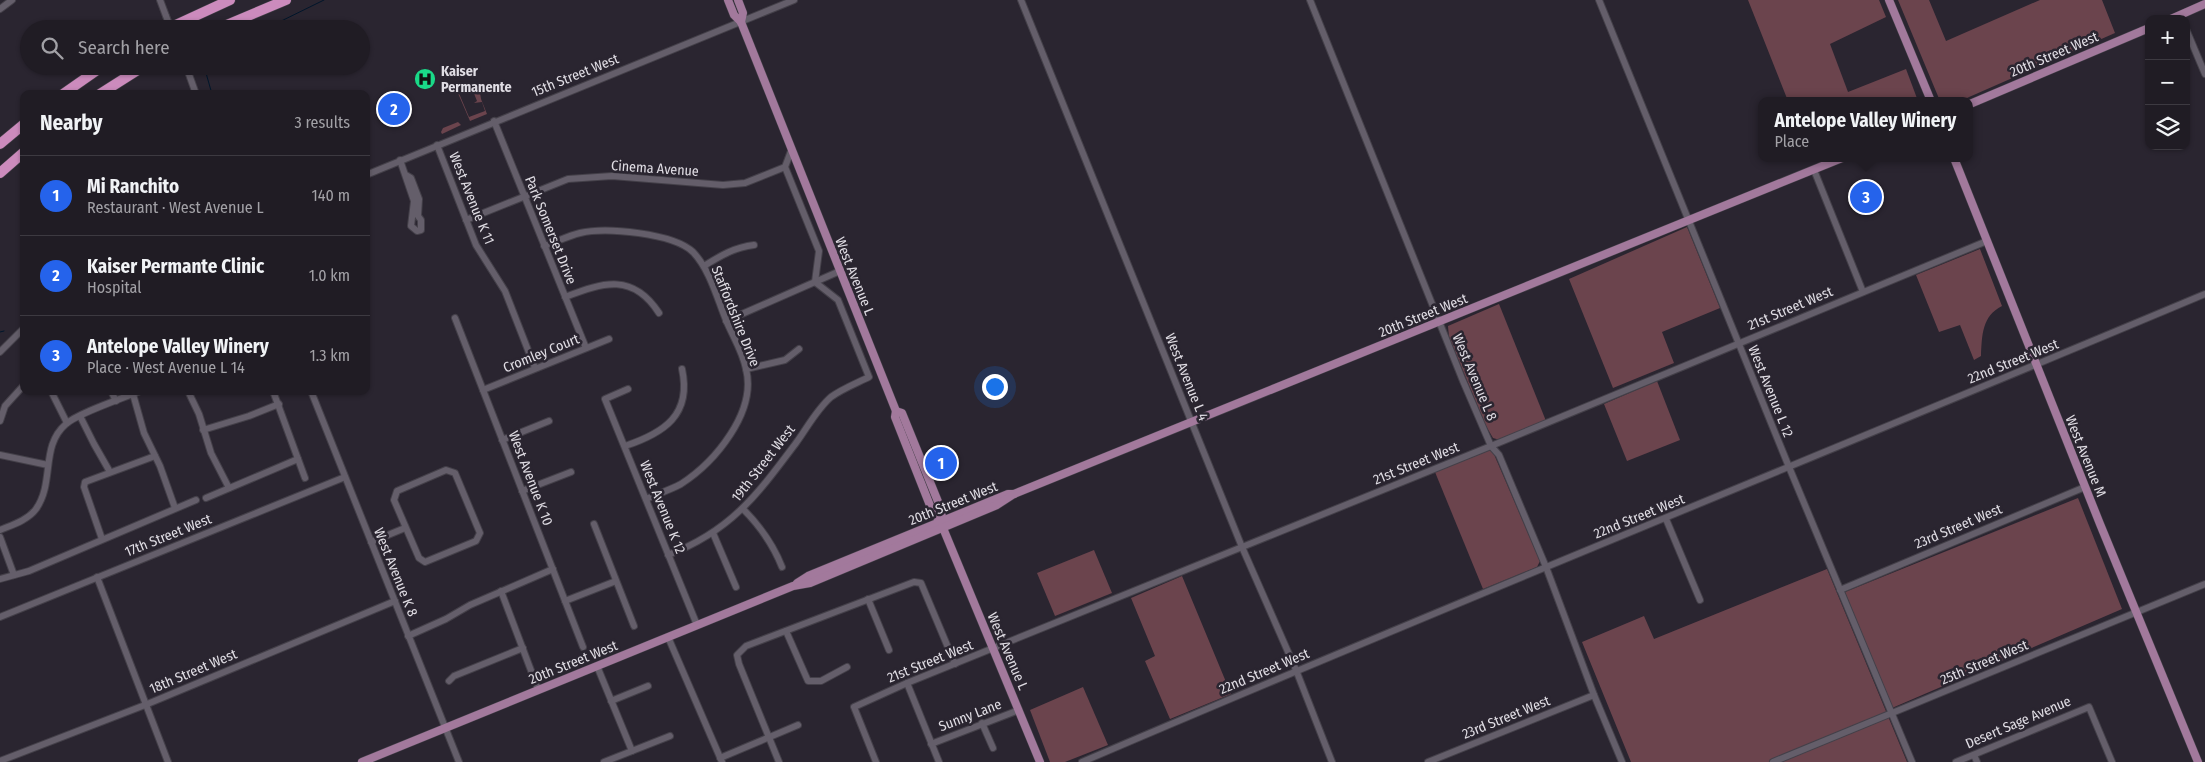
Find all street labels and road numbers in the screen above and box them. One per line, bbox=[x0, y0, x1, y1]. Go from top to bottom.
street label: 20th Street West bbox=[2007, 28, 2101, 81]
street label: 15th Street West bbox=[529, 50, 622, 101]
street label: West Avenue K 11 bbox=[445, 150, 498, 247]
street label: Cinema Avenue bbox=[611, 157, 699, 180]
street label: Park Somerset Drive bbox=[521, 174, 580, 287]
street label: West Avenue L bbox=[831, 235, 878, 318]
street label: Staffordshire Drive bbox=[708, 263, 764, 369]
street label: 21st Street West bbox=[1745, 283, 1836, 334]
street label: 20th Street West bbox=[1376, 290, 1470, 341]
street label: Cromley Court bbox=[501, 330, 582, 376]
street label: West Avenue L 4 bbox=[1161, 331, 1212, 424]
street label: West Avenue L 8 bbox=[1449, 331, 1501, 423]
street label: 22nd Street West bbox=[1965, 335, 2061, 387]
street label: West Avenue L 12 bbox=[1744, 343, 1797, 440]
street label: West Avenue M bbox=[2061, 413, 2110, 499]
street label: 19th Street West bbox=[728, 421, 799, 505]
street label: West Avenue K 10 bbox=[505, 428, 556, 528]
street label: 21st Street West bbox=[1371, 438, 1462, 488]
street label: West Avenue K 12 bbox=[636, 458, 689, 556]
street label: 20th Street West bbox=[906, 478, 1000, 529]
street label: 22nd Street West bbox=[1591, 490, 1687, 542]
street label: 23rd Street West bbox=[1912, 500, 2005, 553]
street label: 17th Street West bbox=[122, 510, 214, 561]
street label: West Avenue K 8 bbox=[370, 525, 421, 619]
street label: West Avenue L bbox=[984, 610, 1032, 693]
street label: 21st Street West bbox=[885, 636, 976, 686]
street label: 25th Street West bbox=[1938, 636, 2031, 689]
street label: 20th Street West bbox=[526, 637, 620, 688]
street label: 18th Street West bbox=[147, 645, 240, 698]
street label: 22nd Street West bbox=[1217, 645, 1312, 698]
street label: 23rd Street West bbox=[1460, 692, 1553, 743]
street label: Desert Sage Avenue bbox=[1963, 693, 2074, 752]
street label: Sunny Lane bbox=[936, 696, 1004, 735]

